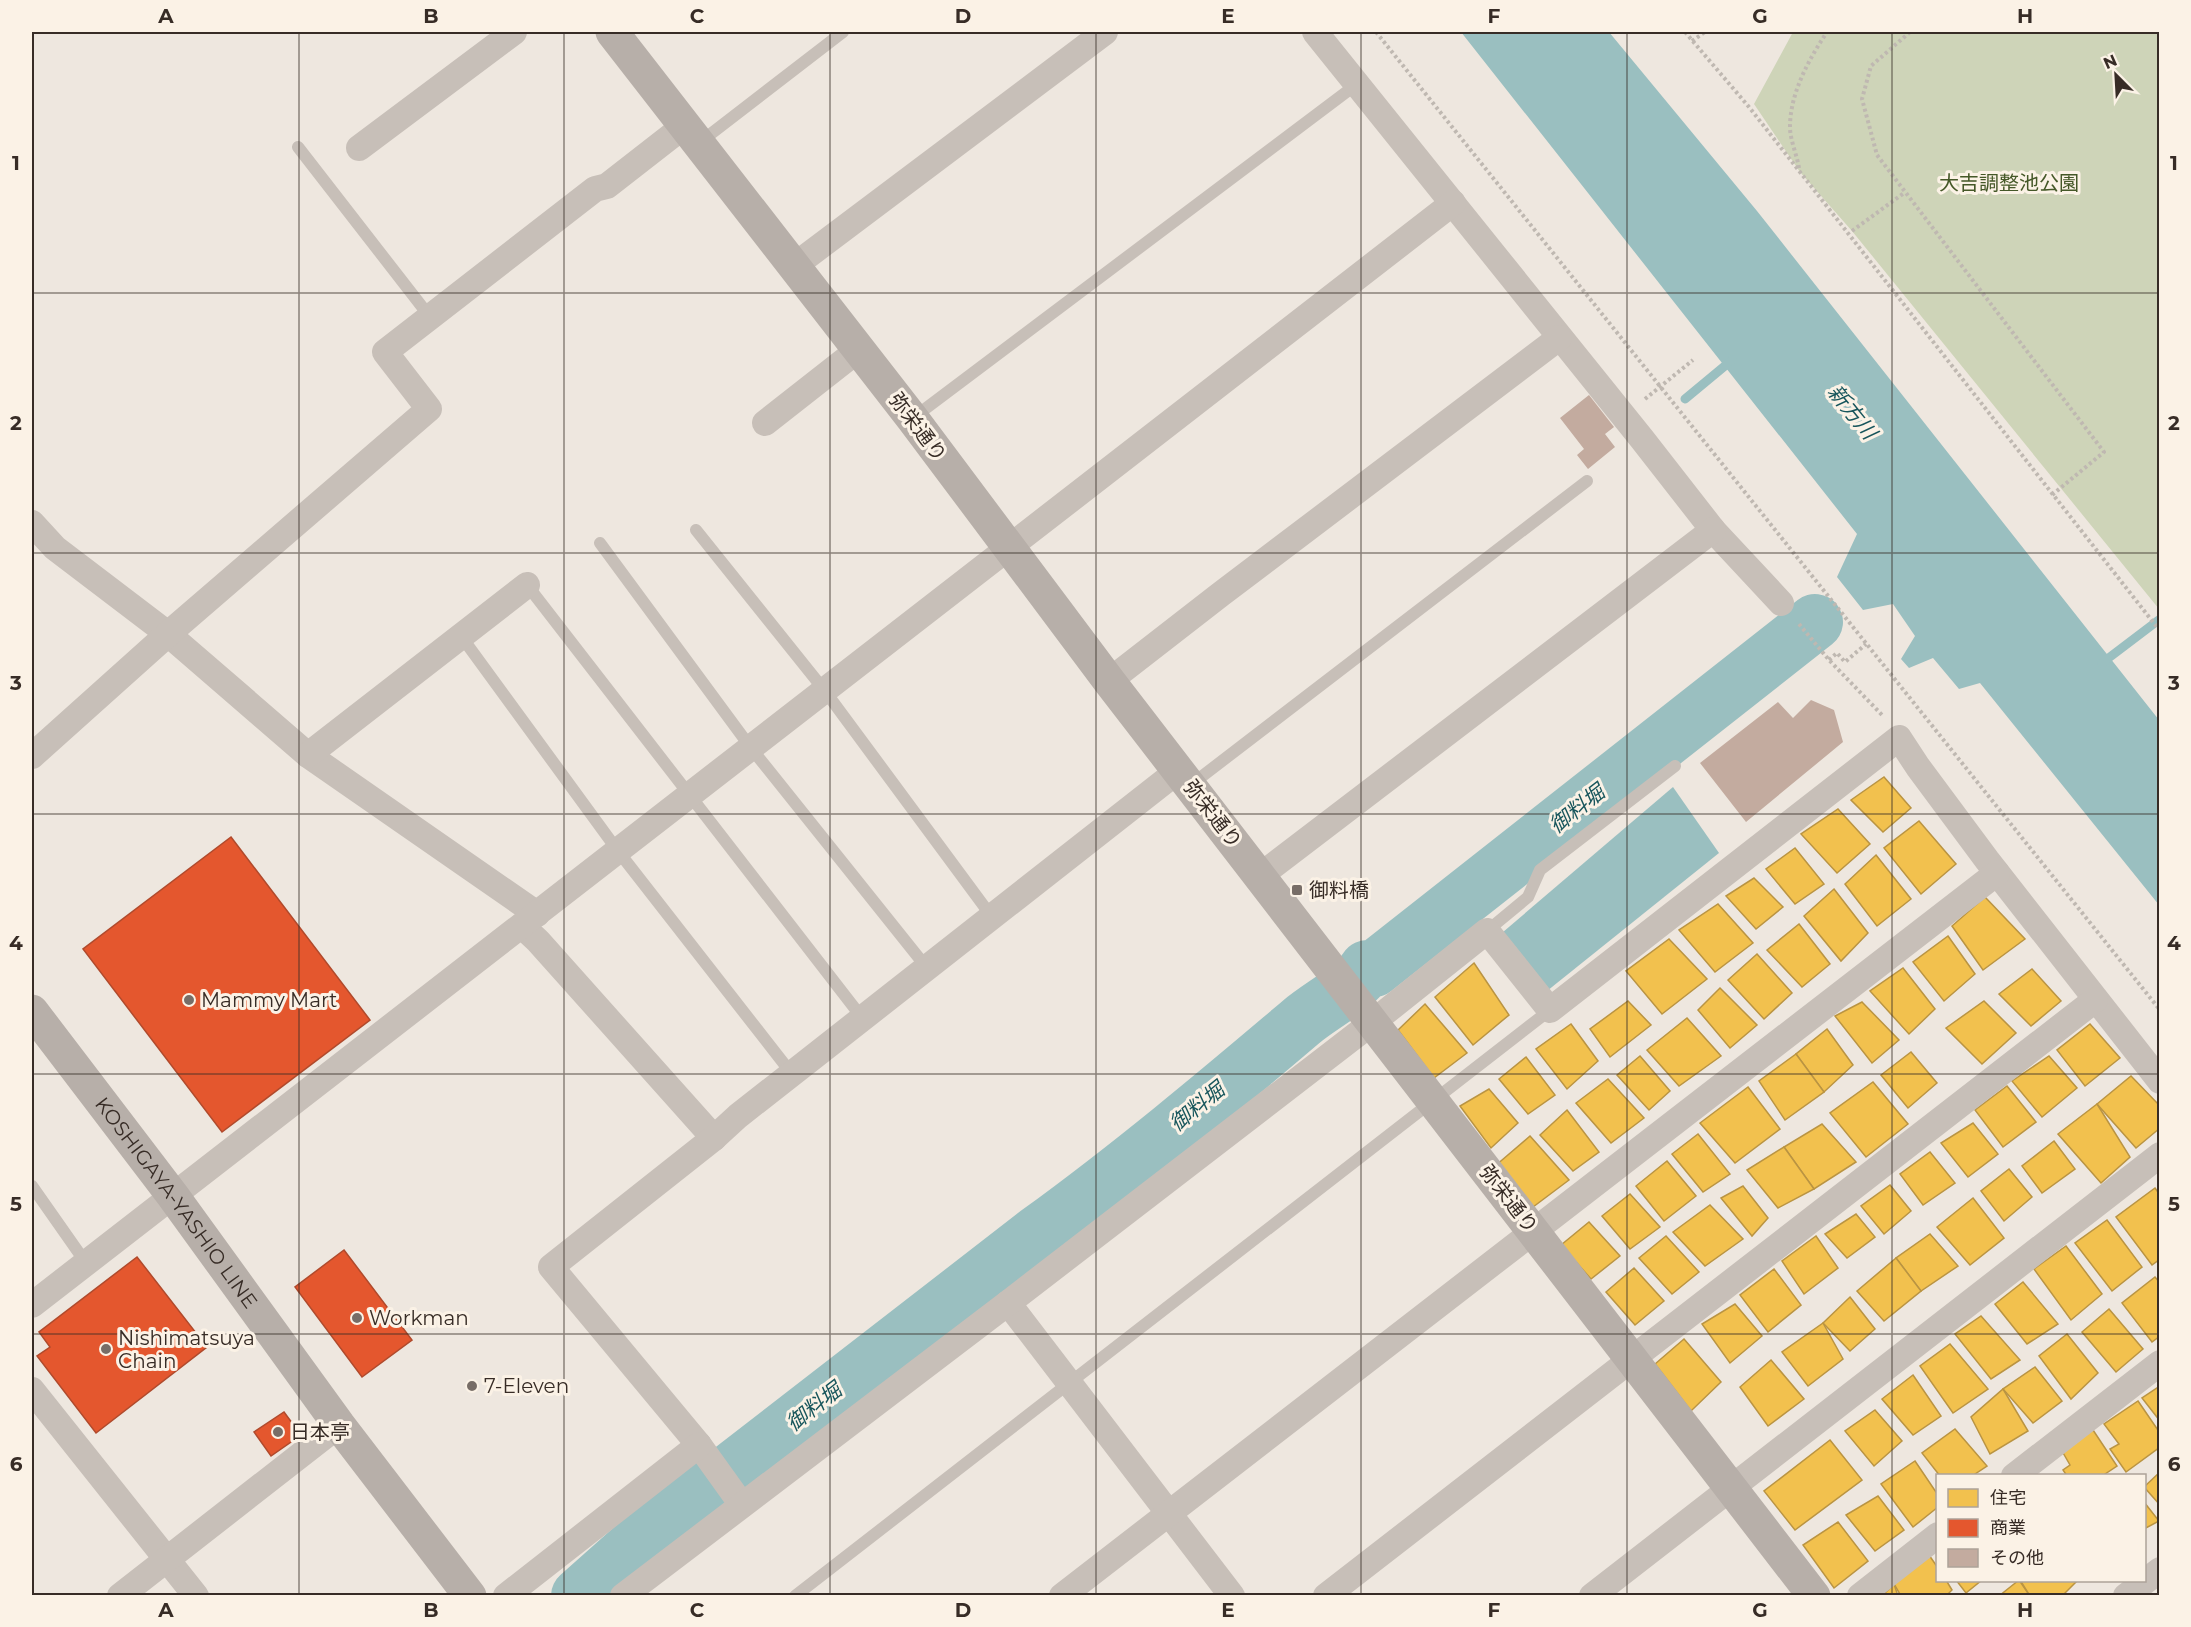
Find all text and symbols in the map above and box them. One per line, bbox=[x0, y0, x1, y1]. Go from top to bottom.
text: A bbox=[157, 4, 174, 28]
text: B bbox=[423, 4, 439, 28]
text: C bbox=[690, 4, 705, 28]
text: D bbox=[955, 4, 971, 28]
text: E bbox=[1221, 4, 1235, 28]
text: F bbox=[1488, 4, 1501, 28]
text: G bbox=[1752, 4, 1768, 28]
text: H bbox=[2017, 4, 2033, 28]
north arrow bbox=[2086, 45, 2146, 105]
text: N bbox=[2100, 50, 2120, 73]
text: 1 bbox=[12, 151, 20, 175]
text: 1 bbox=[2170, 151, 2178, 175]
park label: 大吉調整池公園 bbox=[1939, 171, 2079, 195]
water label: 新方川 bbox=[1823, 379, 1883, 446]
street label: 弥栄通り bbox=[884, 388, 952, 466]
text: 2 bbox=[10, 411, 22, 435]
text: 2 bbox=[2168, 411, 2180, 435]
text: 3 bbox=[9, 671, 22, 695]
text: 3 bbox=[2167, 671, 2180, 695]
street label: 弥栄通り bbox=[1179, 775, 1247, 853]
water label: 御料堀 bbox=[1544, 778, 1612, 838]
place label: 御料橋 bbox=[1309, 878, 1369, 902]
marker: 御料橋 bbox=[1290, 883, 1304, 897]
text: 4 bbox=[9, 931, 23, 955]
text: 4 bbox=[2167, 931, 2181, 955]
place label: Mammy Mart bbox=[201, 988, 337, 1012]
marker: Mammy Mart bbox=[182, 993, 196, 1007]
water label: 御料堀 bbox=[1164, 1075, 1231, 1136]
street label: KOSHIGAYA-YASHIO LINE bbox=[90, 1092, 262, 1313]
street label: 弥栄通り bbox=[1475, 1160, 1543, 1238]
text: 5 bbox=[10, 1192, 22, 1216]
text: 5 bbox=[2168, 1192, 2180, 1216]
place label: Workman bbox=[369, 1306, 469, 1330]
marker: Workman bbox=[350, 1311, 364, 1325]
place label: Nishimatsuya Chain bbox=[118, 1326, 255, 1373]
marker: Nishimatsuya Chain bbox=[99, 1342, 113, 1356]
place label: 7-Eleven bbox=[484, 1374, 569, 1398]
water label: 御料堀 bbox=[781, 1376, 849, 1436]
marker: 7-Eleven bbox=[465, 1379, 479, 1393]
place label: 日本亭 bbox=[290, 1420, 350, 1444]
marker: 日本亭 bbox=[271, 1425, 285, 1439]
text: 6 bbox=[10, 1452, 23, 1476]
text: 6 bbox=[2168, 1452, 2181, 1476]
legend bbox=[1936, 1474, 2146, 1582]
text: 住宅 bbox=[1990, 1487, 2026, 1509]
text: 商業 bbox=[1990, 1517, 2026, 1539]
text: その他 bbox=[1990, 1547, 2044, 1569]
text: A bbox=[157, 1598, 174, 1622]
text: B bbox=[423, 1598, 439, 1622]
text: C bbox=[690, 1598, 705, 1622]
text: D bbox=[955, 1598, 971, 1622]
text: E bbox=[1221, 1598, 1235, 1622]
text: F bbox=[1488, 1598, 1501, 1622]
text: G bbox=[1752, 1598, 1768, 1622]
text: H bbox=[2017, 1598, 2033, 1622]

